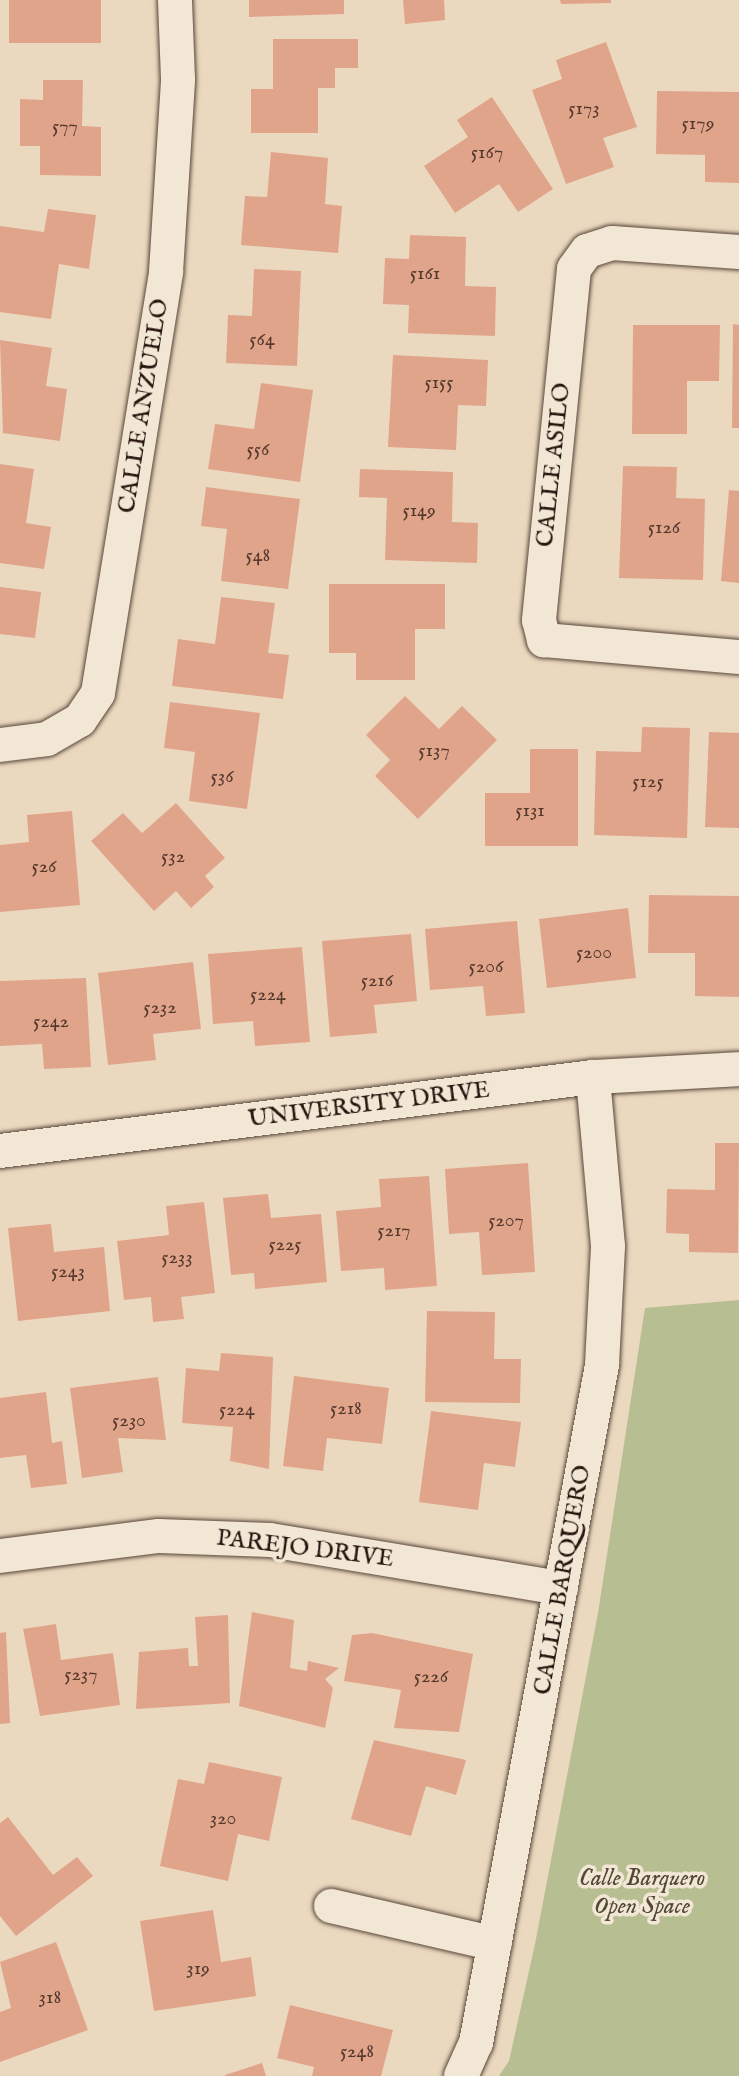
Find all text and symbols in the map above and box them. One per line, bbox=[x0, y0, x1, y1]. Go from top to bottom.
house number: 5173 bbox=[568, 96, 600, 120]
house number: 5179 bbox=[682, 111, 714, 135]
house number: 577 bbox=[52, 114, 78, 138]
house number: 5167 bbox=[471, 140, 503, 164]
house number: 5161 bbox=[410, 261, 440, 285]
street label: CALLE ANZUELO bbox=[113, 297, 175, 515]
house number: 564 bbox=[249, 327, 275, 351]
house number: 5155 bbox=[424, 370, 454, 394]
street label: CALLE ASILO bbox=[531, 381, 577, 549]
house number: 556 bbox=[247, 437, 269, 461]
house number: 5149 bbox=[402, 498, 436, 522]
house number: 5126 bbox=[648, 515, 680, 539]
house number: 548 bbox=[246, 543, 270, 567]
house number: 5137 bbox=[418, 738, 450, 762]
house number: 536 bbox=[210, 764, 234, 788]
house number: 5125 bbox=[632, 769, 664, 793]
house number: 5131 bbox=[515, 798, 545, 822]
house number: 532 bbox=[161, 844, 185, 868]
house number: 526 bbox=[32, 854, 56, 878]
house number: 5200 bbox=[576, 940, 612, 964]
house number: 5206 bbox=[469, 954, 503, 978]
house number: 5216 bbox=[361, 968, 393, 992]
house number: 5224 bbox=[250, 982, 286, 1006]
house number: 5232 bbox=[143, 995, 177, 1019]
house number: 5242 bbox=[33, 1009, 69, 1033]
street label: UNIVERSITY DRIVE bbox=[247, 1076, 491, 1134]
house number: 5207 bbox=[488, 1208, 524, 1232]
house number: 5217 bbox=[377, 1218, 411, 1242]
house number: 5225 bbox=[268, 1232, 302, 1256]
house number: 5233 bbox=[161, 1245, 193, 1269]
house number: 5243 bbox=[51, 1259, 85, 1283]
house number: 5218 bbox=[330, 1396, 362, 1420]
house number: 5224 bbox=[219, 1397, 255, 1421]
house number: 5230 bbox=[112, 1408, 146, 1432]
street label: CALLE BARQUERO bbox=[529, 1463, 597, 1697]
street label: PAREJO DRIVE bbox=[215, 1524, 395, 1574]
house number: 5237 bbox=[64, 1662, 98, 1686]
house number: 5226 bbox=[414, 1664, 448, 1688]
house number: 320 bbox=[210, 1806, 236, 1830]
park label: Calle Barquero Open Space bbox=[579, 1865, 705, 1921]
house number: 319 bbox=[186, 1956, 210, 1980]
house number: 318 bbox=[39, 1985, 61, 2009]
house number: 5248 bbox=[340, 2039, 374, 2063]

